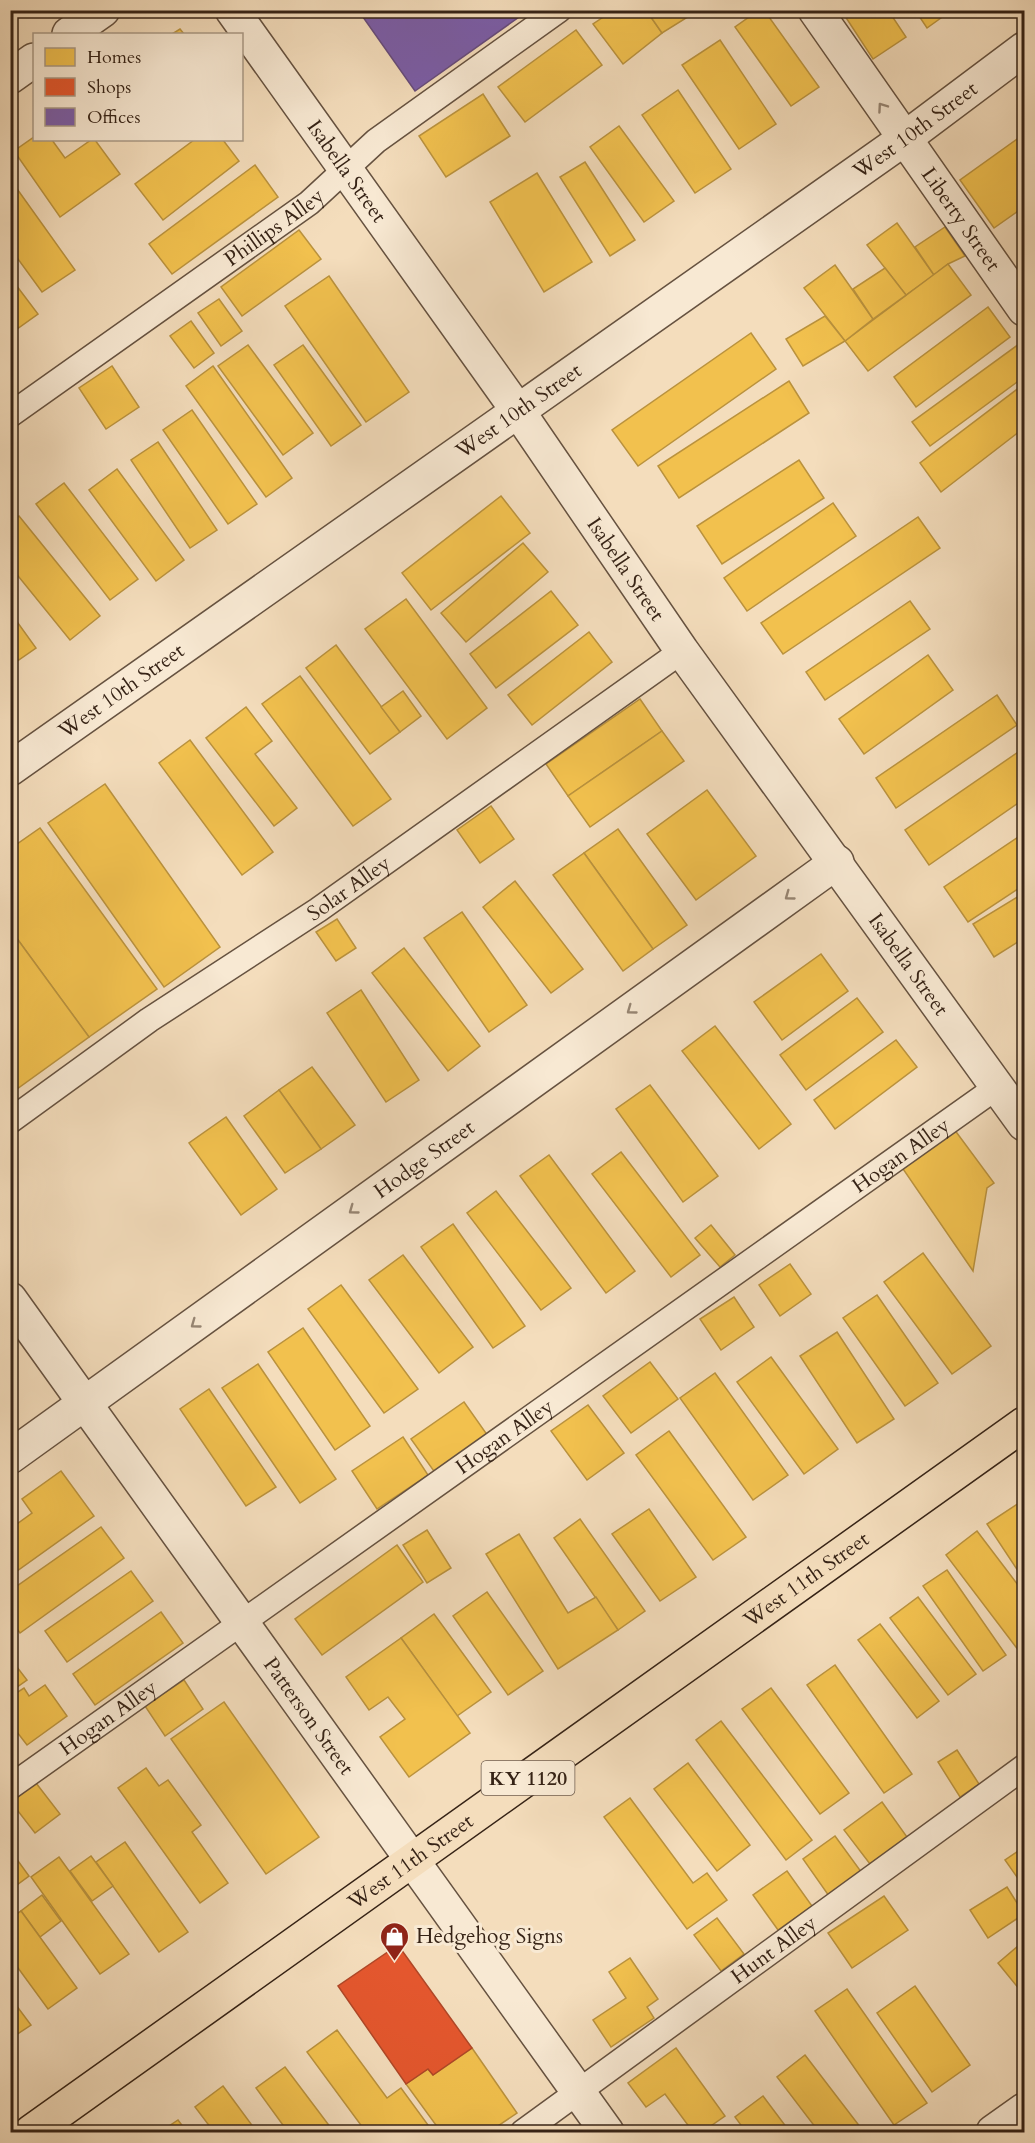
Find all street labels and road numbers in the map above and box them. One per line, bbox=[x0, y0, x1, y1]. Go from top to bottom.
street label: West 10th Street bbox=[846, 74, 984, 186]
street label: Isabella Street bbox=[300, 114, 394, 229]
street label: Liberty Street bbox=[915, 161, 1008, 277]
street label: Phillips Alley bbox=[218, 182, 330, 273]
street label: West 10th Street bbox=[449, 356, 588, 466]
street label: Isabella Street bbox=[580, 511, 672, 627]
street label: West 10th Street bbox=[52, 636, 190, 746]
street label: Solar Alley bbox=[301, 849, 396, 928]
street label: Isabella Street bbox=[862, 907, 956, 1022]
street label: Hogan Alley bbox=[846, 1111, 955, 1200]
street label: Hodge Street bbox=[368, 1113, 481, 1205]
street label: Hogan Alley bbox=[450, 1392, 559, 1481]
street label: West 11th Street bbox=[737, 1524, 875, 1635]
street label: Patterson Street bbox=[257, 1651, 361, 1781]
street label: Hogan Alley bbox=[53, 1673, 163, 1762]
road number: KY 1120 bbox=[482, 1761, 574, 1795]
street label: West 11th Street bbox=[341, 1806, 479, 1917]
street label: Hunt Alley bbox=[725, 1908, 822, 1991]

